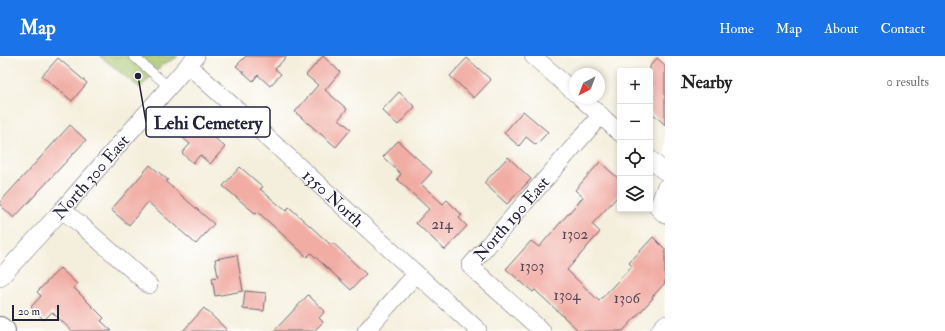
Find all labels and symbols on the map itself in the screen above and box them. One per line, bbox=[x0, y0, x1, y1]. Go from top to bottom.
north arrow bbox=[569, 68, 605, 104]
callout: Lehi Cemetery bbox=[146, 107, 270, 137]
text: Lehi Cemetery bbox=[154, 112, 263, 135]
street label: North 300 East bbox=[48, 130, 134, 224]
street label: 1350 North bbox=[298, 164, 369, 231]
street label: North 190 East bbox=[469, 172, 554, 265]
house number: 214 bbox=[431, 215, 453, 234]
house number: 1302 bbox=[562, 225, 589, 244]
house number: 1303 bbox=[520, 257, 544, 276]
house number: 1304 bbox=[554, 286, 581, 305]
house number: 1306 bbox=[614, 289, 642, 308]
scale bar bbox=[12, 303, 59, 322]

